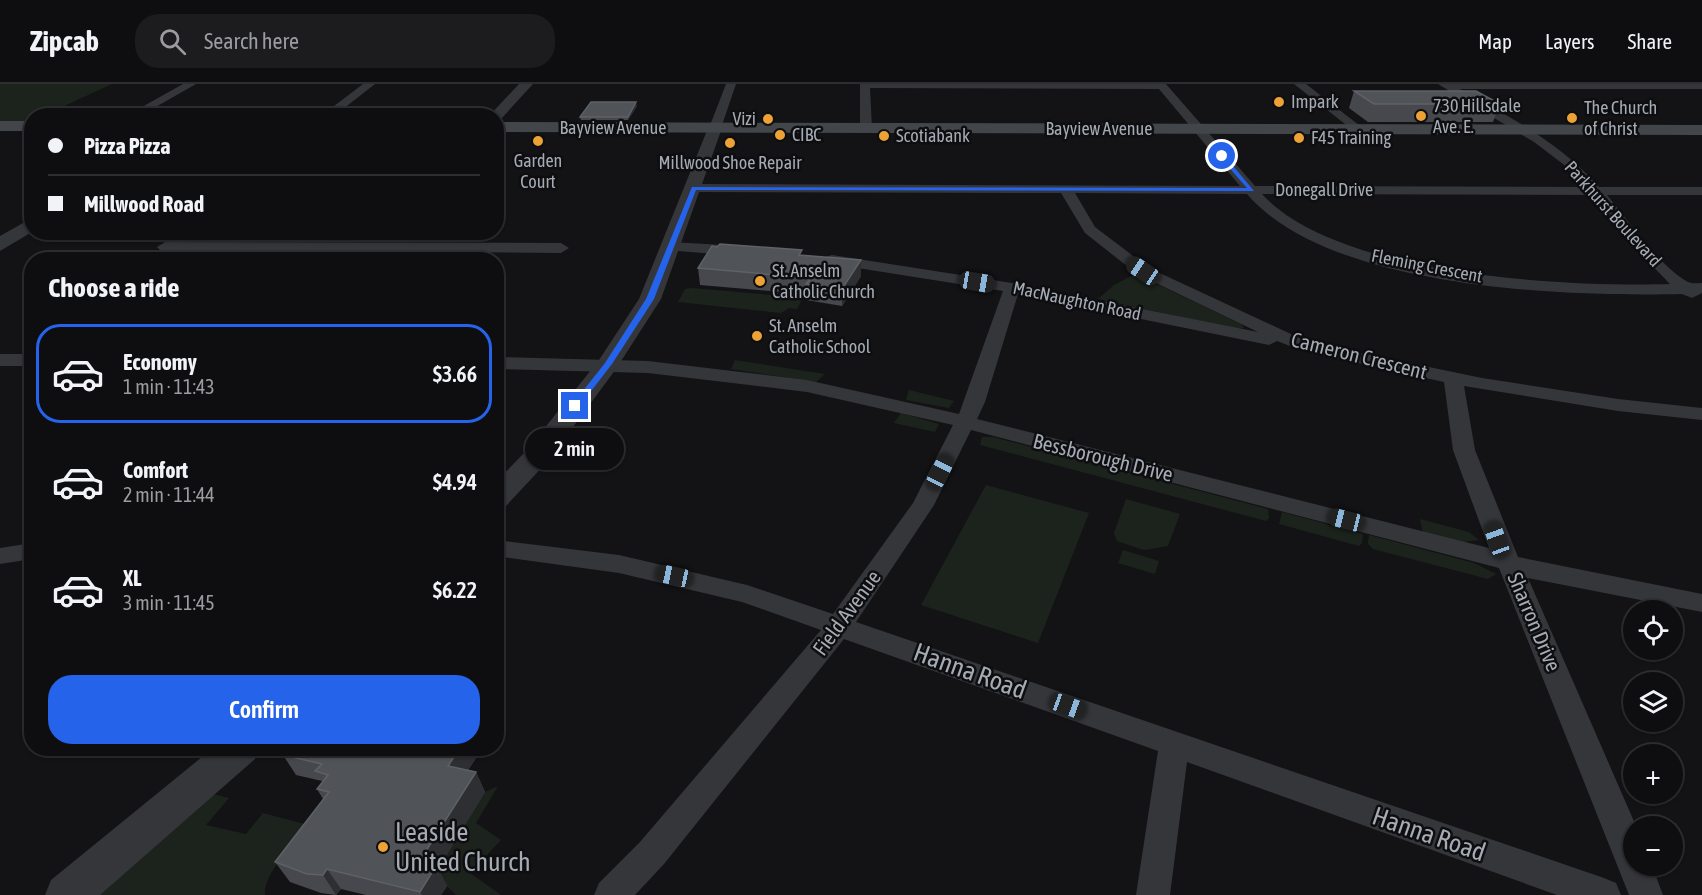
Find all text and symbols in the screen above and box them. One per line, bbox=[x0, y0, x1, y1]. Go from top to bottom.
search box bbox=[135, 14, 555, 68]
text: Zipcab bbox=[30, 25, 99, 57]
icon: search bbox=[156, 25, 189, 58]
text: Search here bbox=[204, 28, 299, 54]
text: Map bbox=[1478, 29, 1512, 53]
text: Layers bbox=[1545, 29, 1595, 53]
text: Share bbox=[1628, 29, 1672, 53]
place label: Impark bbox=[1291, 91, 1339, 112]
marker: Impark bbox=[1272, 95, 1286, 109]
place label: 730 Hillsdale Ave. E. bbox=[1433, 95, 1521, 137]
place label: The Church of Christ bbox=[1584, 97, 1657, 139]
place label: Vizi bbox=[732, 108, 756, 129]
marker: 730 Hillsdale Ave. E. bbox=[1414, 109, 1428, 123]
marker: The Church of Christ bbox=[1565, 111, 1579, 125]
marker: Vizi bbox=[761, 112, 775, 126]
street label: Bayview Avenue bbox=[560, 117, 666, 138]
street label: Bayview Avenue bbox=[1046, 118, 1152, 139]
place label: CIBC bbox=[792, 124, 821, 145]
place label: Scotiabank bbox=[896, 125, 970, 146]
place label: F45 Training bbox=[1311, 127, 1392, 148]
marker: CIBC bbox=[773, 128, 787, 142]
marker: Scotiabank bbox=[877, 129, 891, 143]
marker: F45 Training bbox=[1292, 131, 1306, 145]
text: Pizza Pizza bbox=[84, 133, 170, 159]
marker: Garden Court bbox=[531, 134, 545, 148]
marker: Millwood Shoe Repair bbox=[723, 136, 737, 150]
route start bbox=[1208, 142, 1235, 169]
place label: Garden Court bbox=[514, 150, 562, 192]
place label: Millwood Shoe Repair bbox=[659, 152, 802, 173]
street label: Parkhurst Boulevard bbox=[1561, 157, 1666, 271]
street label: Donegall Drive bbox=[1275, 179, 1373, 200]
text: Millwood Road bbox=[84, 191, 204, 217]
street label: Fleming Crescent bbox=[1370, 244, 1484, 287]
car bbox=[1123, 253, 1163, 289]
place label: St. Anselm Catholic Church bbox=[772, 260, 875, 302]
car bbox=[958, 270, 996, 294]
text: Choose a ride bbox=[48, 272, 180, 303]
marker: St. Anselm Catholic Church bbox=[753, 274, 767, 288]
street label: MacNaughton Road bbox=[1011, 277, 1143, 324]
place label: St. Anselm Catholic School bbox=[769, 315, 871, 357]
street label: Cameron Crescent bbox=[1289, 327, 1430, 384]
marker: St. Anselm Catholic School bbox=[750, 329, 764, 343]
icon: car bbox=[51, 347, 105, 401]
text: Economy bbox=[123, 349, 197, 375]
text: $3.66 bbox=[433, 361, 477, 387]
text: 1 min · 11:43 bbox=[123, 375, 215, 398]
route end bbox=[561, 392, 588, 419]
callout: 2 min bbox=[526, 427, 624, 469]
street label: Bessborough Drive bbox=[1031, 428, 1176, 486]
text: 2 min bbox=[554, 437, 595, 460]
car bbox=[924, 452, 956, 492]
icon: car bbox=[51, 455, 105, 509]
text: Comfort bbox=[123, 457, 188, 483]
text: $4.94 bbox=[433, 469, 477, 495]
text: 2 min · 11:44 bbox=[123, 483, 215, 506]
car bbox=[1326, 507, 1366, 533]
car bbox=[1482, 520, 1512, 560]
icon: car bbox=[51, 563, 105, 617]
car bbox=[655, 563, 693, 589]
text: XL bbox=[123, 565, 141, 591]
street label: Field Avenue bbox=[807, 565, 885, 660]
street label: Sharron Drive bbox=[1503, 569, 1566, 675]
text: $6.22 bbox=[433, 577, 477, 603]
text: 3 min · 11:45 bbox=[123, 591, 215, 614]
map controls bbox=[1623, 600, 1683, 876]
button: locate bbox=[1623, 600, 1683, 660]
street label: Hanna Road bbox=[910, 637, 1030, 705]
button: layers bbox=[1623, 672, 1683, 732]
button: Confirm bbox=[48, 675, 480, 744]
car bbox=[1048, 691, 1088, 721]
button: + bbox=[1623, 744, 1683, 804]
street label: Hanna Road bbox=[1368, 801, 1490, 867]
button: − bbox=[1623, 816, 1683, 876]
place label: Leaside United Church bbox=[395, 817, 531, 877]
marker: Leaside United Church bbox=[376, 840, 390, 854]

